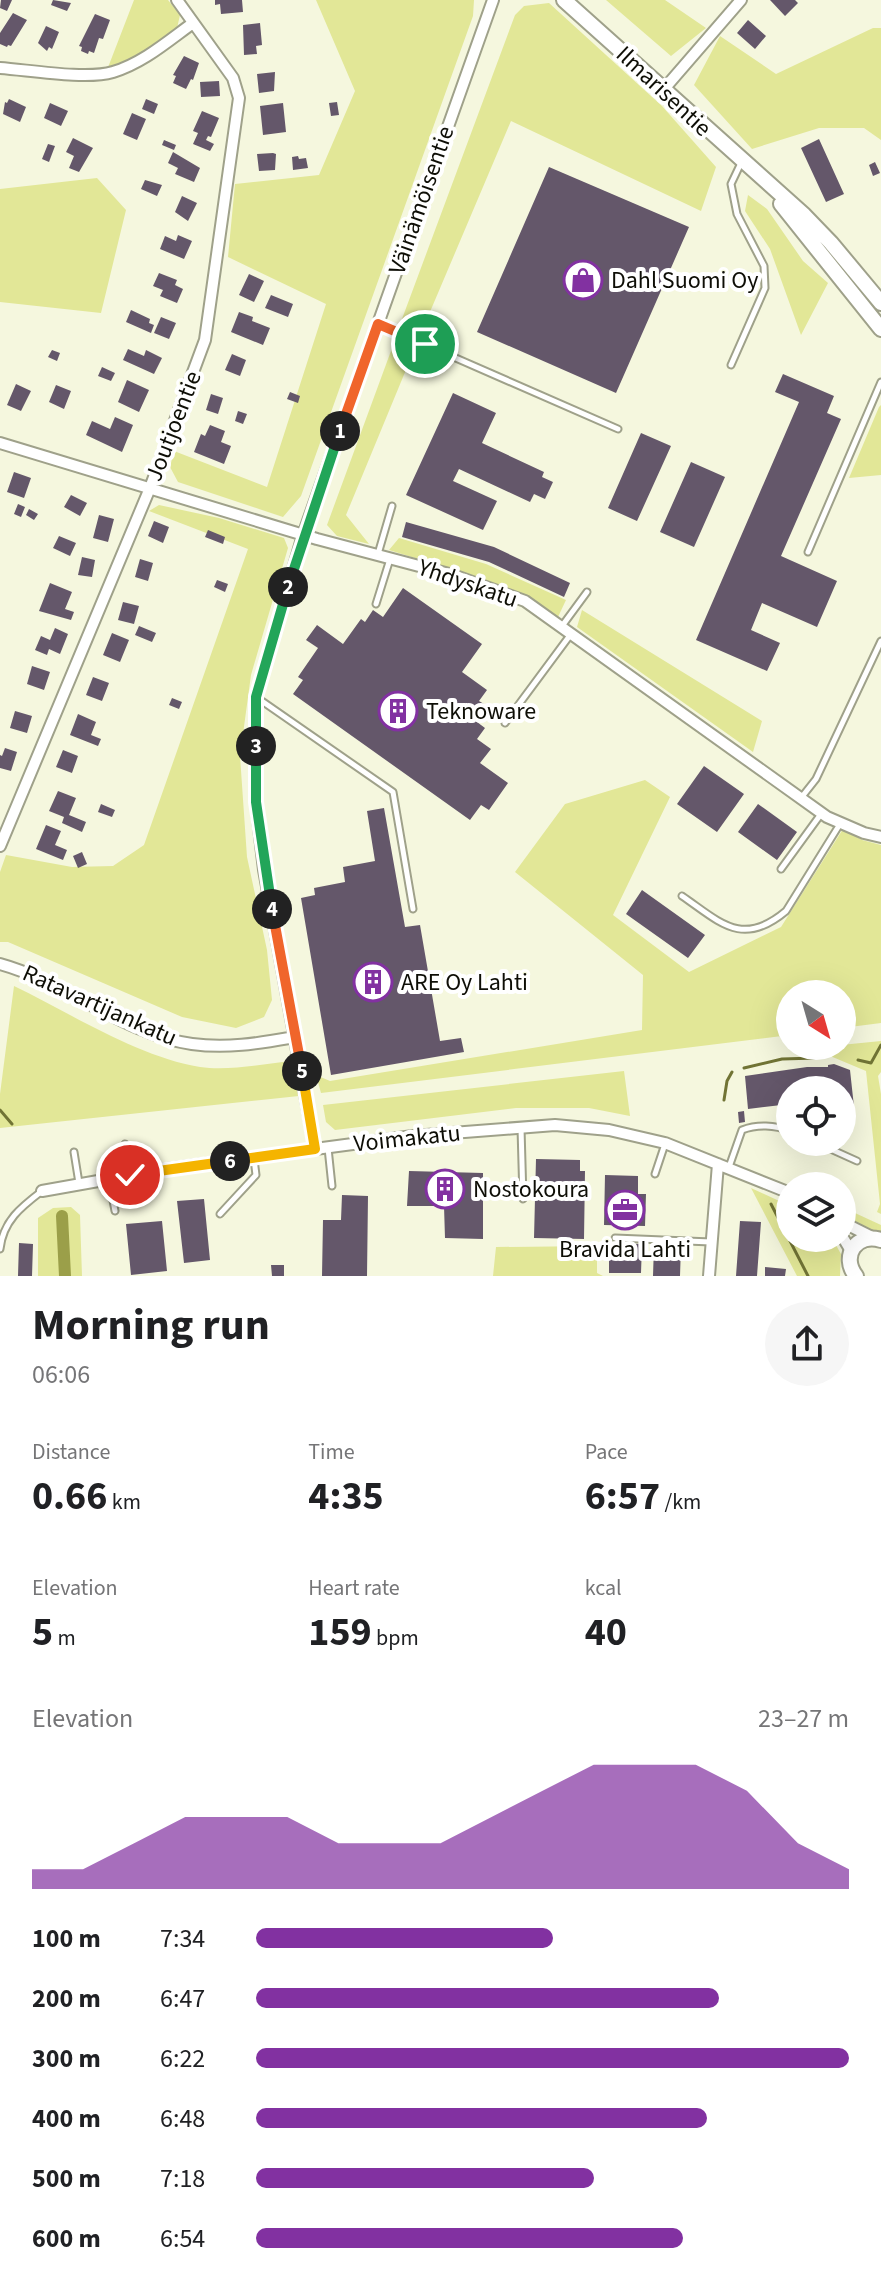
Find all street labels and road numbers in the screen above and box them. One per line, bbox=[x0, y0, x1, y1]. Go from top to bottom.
street label: Ilmarisentie bbox=[608, 38, 719, 145]
street label: Väinämöisentie bbox=[380, 121, 463, 279]
street label: Joutjoentie bbox=[136, 366, 211, 486]
street label: Yhdyskatu bbox=[412, 550, 523, 617]
street label: Ratavartijankatu bbox=[17, 956, 183, 1055]
street label: Voimakatu bbox=[352, 1115, 462, 1162]

